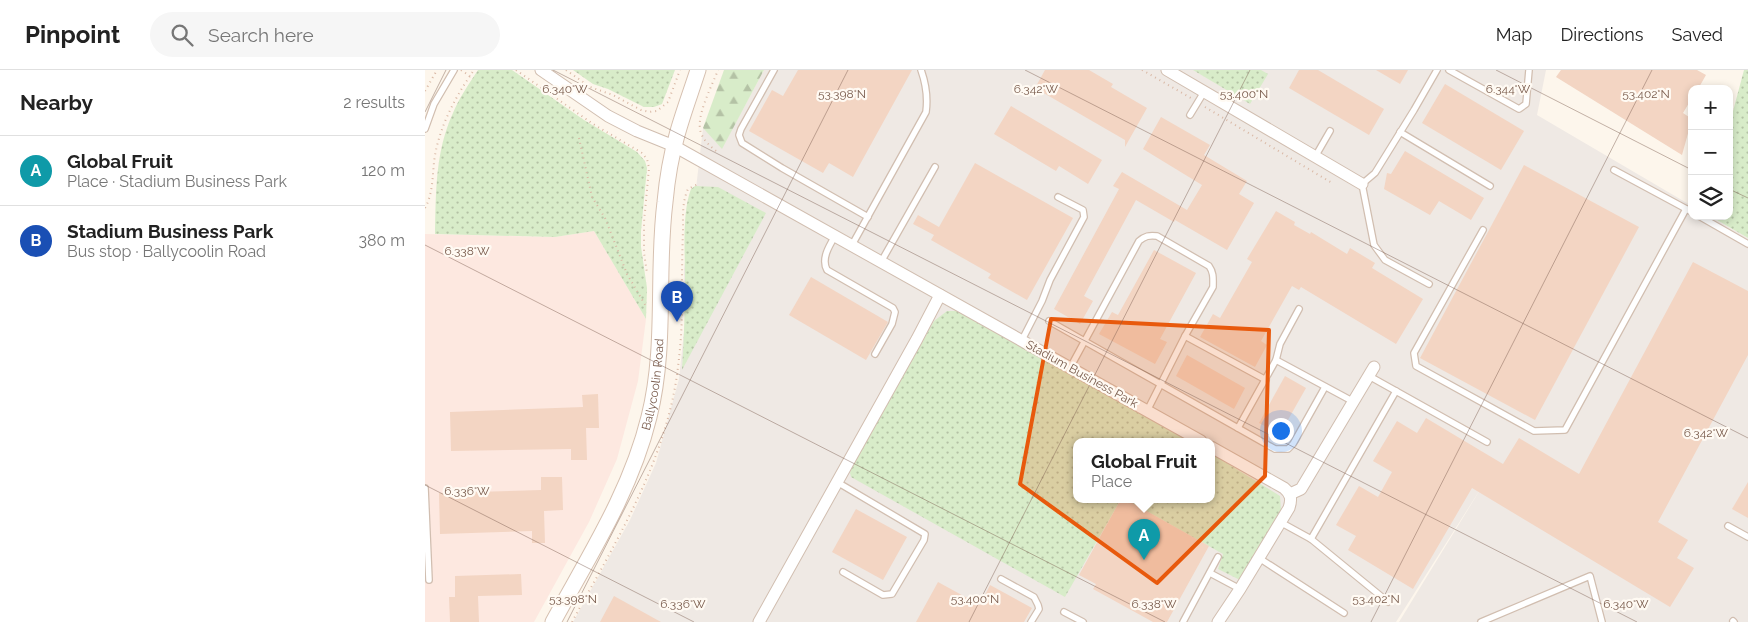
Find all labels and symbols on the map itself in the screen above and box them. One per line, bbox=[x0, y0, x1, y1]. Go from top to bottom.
text: 6.340°W bbox=[542, 82, 588, 96]
text: 6.342°W bbox=[1014, 82, 1059, 96]
text: 6.344°W bbox=[1486, 82, 1531, 96]
text: 53.398°N bbox=[818, 87, 866, 101]
text: 53.400°N bbox=[1220, 87, 1268, 101]
text: 53.402°N bbox=[1622, 87, 1670, 101]
text: 6.338°W bbox=[444, 244, 490, 258]
pin: B bbox=[661, 281, 693, 322]
street label: Stadium Business Park bbox=[1024, 337, 1141, 411]
street label: Ballycoolin Road bbox=[639, 338, 667, 432]
your location bbox=[1268, 418, 1294, 444]
text: 6.342°W bbox=[1684, 426, 1729, 440]
text: 6.336°W bbox=[444, 484, 490, 498]
pin: A bbox=[1128, 519, 1160, 560]
text: 53.398°N bbox=[549, 592, 597, 606]
text: 53.400°N bbox=[951, 592, 999, 606]
text: 53.402°N bbox=[1352, 592, 1400, 606]
text: 6.336°W bbox=[660, 597, 706, 611]
text: 6.338°W bbox=[1131, 597, 1177, 611]
text: 6.340°W bbox=[1603, 597, 1649, 611]

